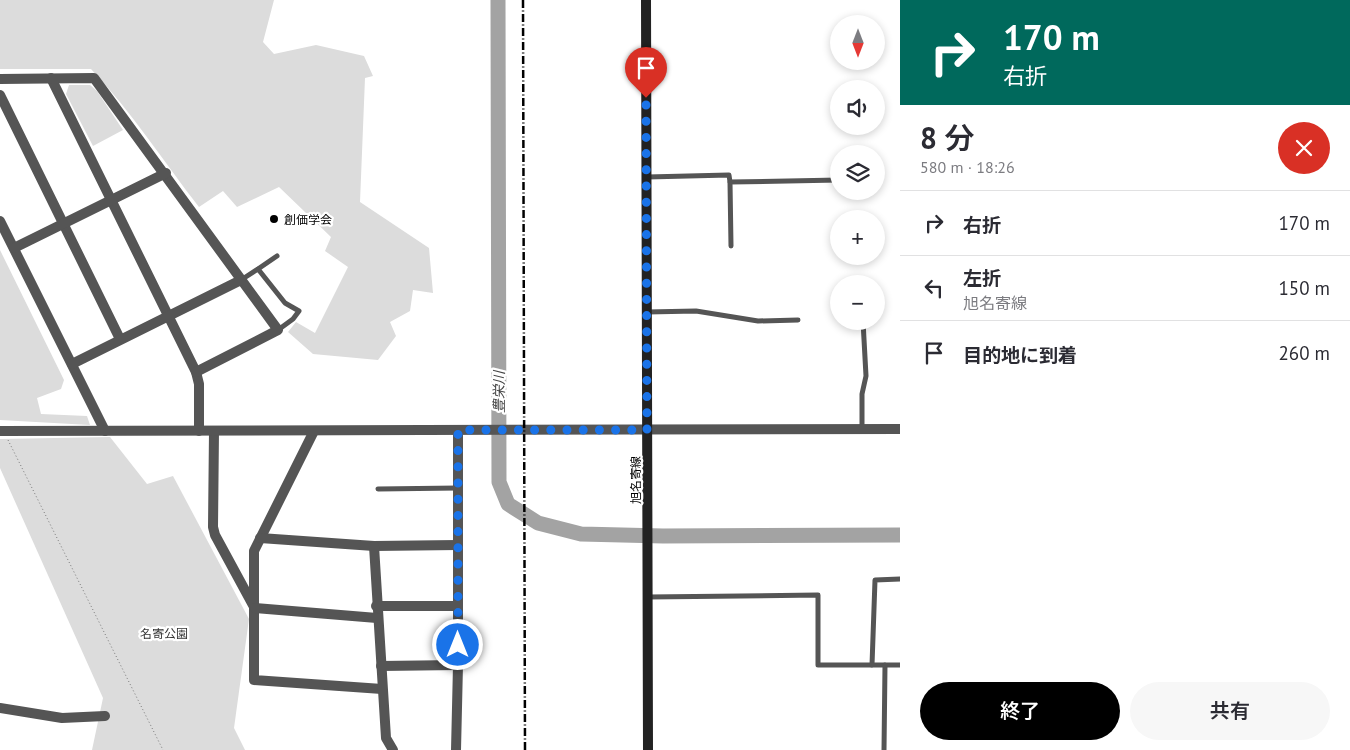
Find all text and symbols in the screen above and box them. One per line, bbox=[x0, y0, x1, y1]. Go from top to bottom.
text: 170 m bbox=[1003, 14, 1100, 60]
north arrow bbox=[830, 15, 885, 70]
map controls bbox=[830, 15, 885, 330]
icon: right bbox=[920, 20, 985, 85]
pin bbox=[625, 47, 667, 98]
icon: arrive bbox=[632, 54, 660, 82]
text: 右折 bbox=[1003, 62, 1047, 90]
button: sound bbox=[830, 80, 885, 135]
text: 8 分 bbox=[920, 118, 975, 157]
button: close bbox=[1278, 122, 1330, 174]
button: layers bbox=[830, 145, 885, 200]
text: 580 m · 18:26 bbox=[920, 157, 1015, 177]
icon: right bbox=[920, 209, 948, 237]
button: + bbox=[830, 210, 885, 265]
text: 170 m bbox=[1278, 211, 1330, 235]
place label: 創価学会 bbox=[284, 212, 332, 227]
marker: 創価学会 bbox=[268, 213, 280, 225]
text: 右折 bbox=[963, 213, 1001, 237]
text: 左折 bbox=[963, 266, 1001, 290]
icon: left bbox=[920, 274, 948, 302]
button: − bbox=[830, 275, 885, 330]
text: 150 m bbox=[1278, 276, 1330, 300]
text: 旭名寄線 bbox=[963, 293, 1027, 313]
icon: arrive bbox=[920, 339, 948, 367]
text: 260 m bbox=[1278, 341, 1330, 365]
text: 目的地に到着 bbox=[963, 343, 1077, 367]
water label: 豊栄川 bbox=[490, 369, 508, 413]
street label: 旭名寄線 bbox=[628, 456, 643, 504]
position arrow bbox=[431, 618, 483, 670]
park label: 名寄公園 bbox=[140, 626, 188, 641]
button: 終了 bbox=[920, 682, 1120, 740]
button: 共有 bbox=[1130, 682, 1330, 740]

